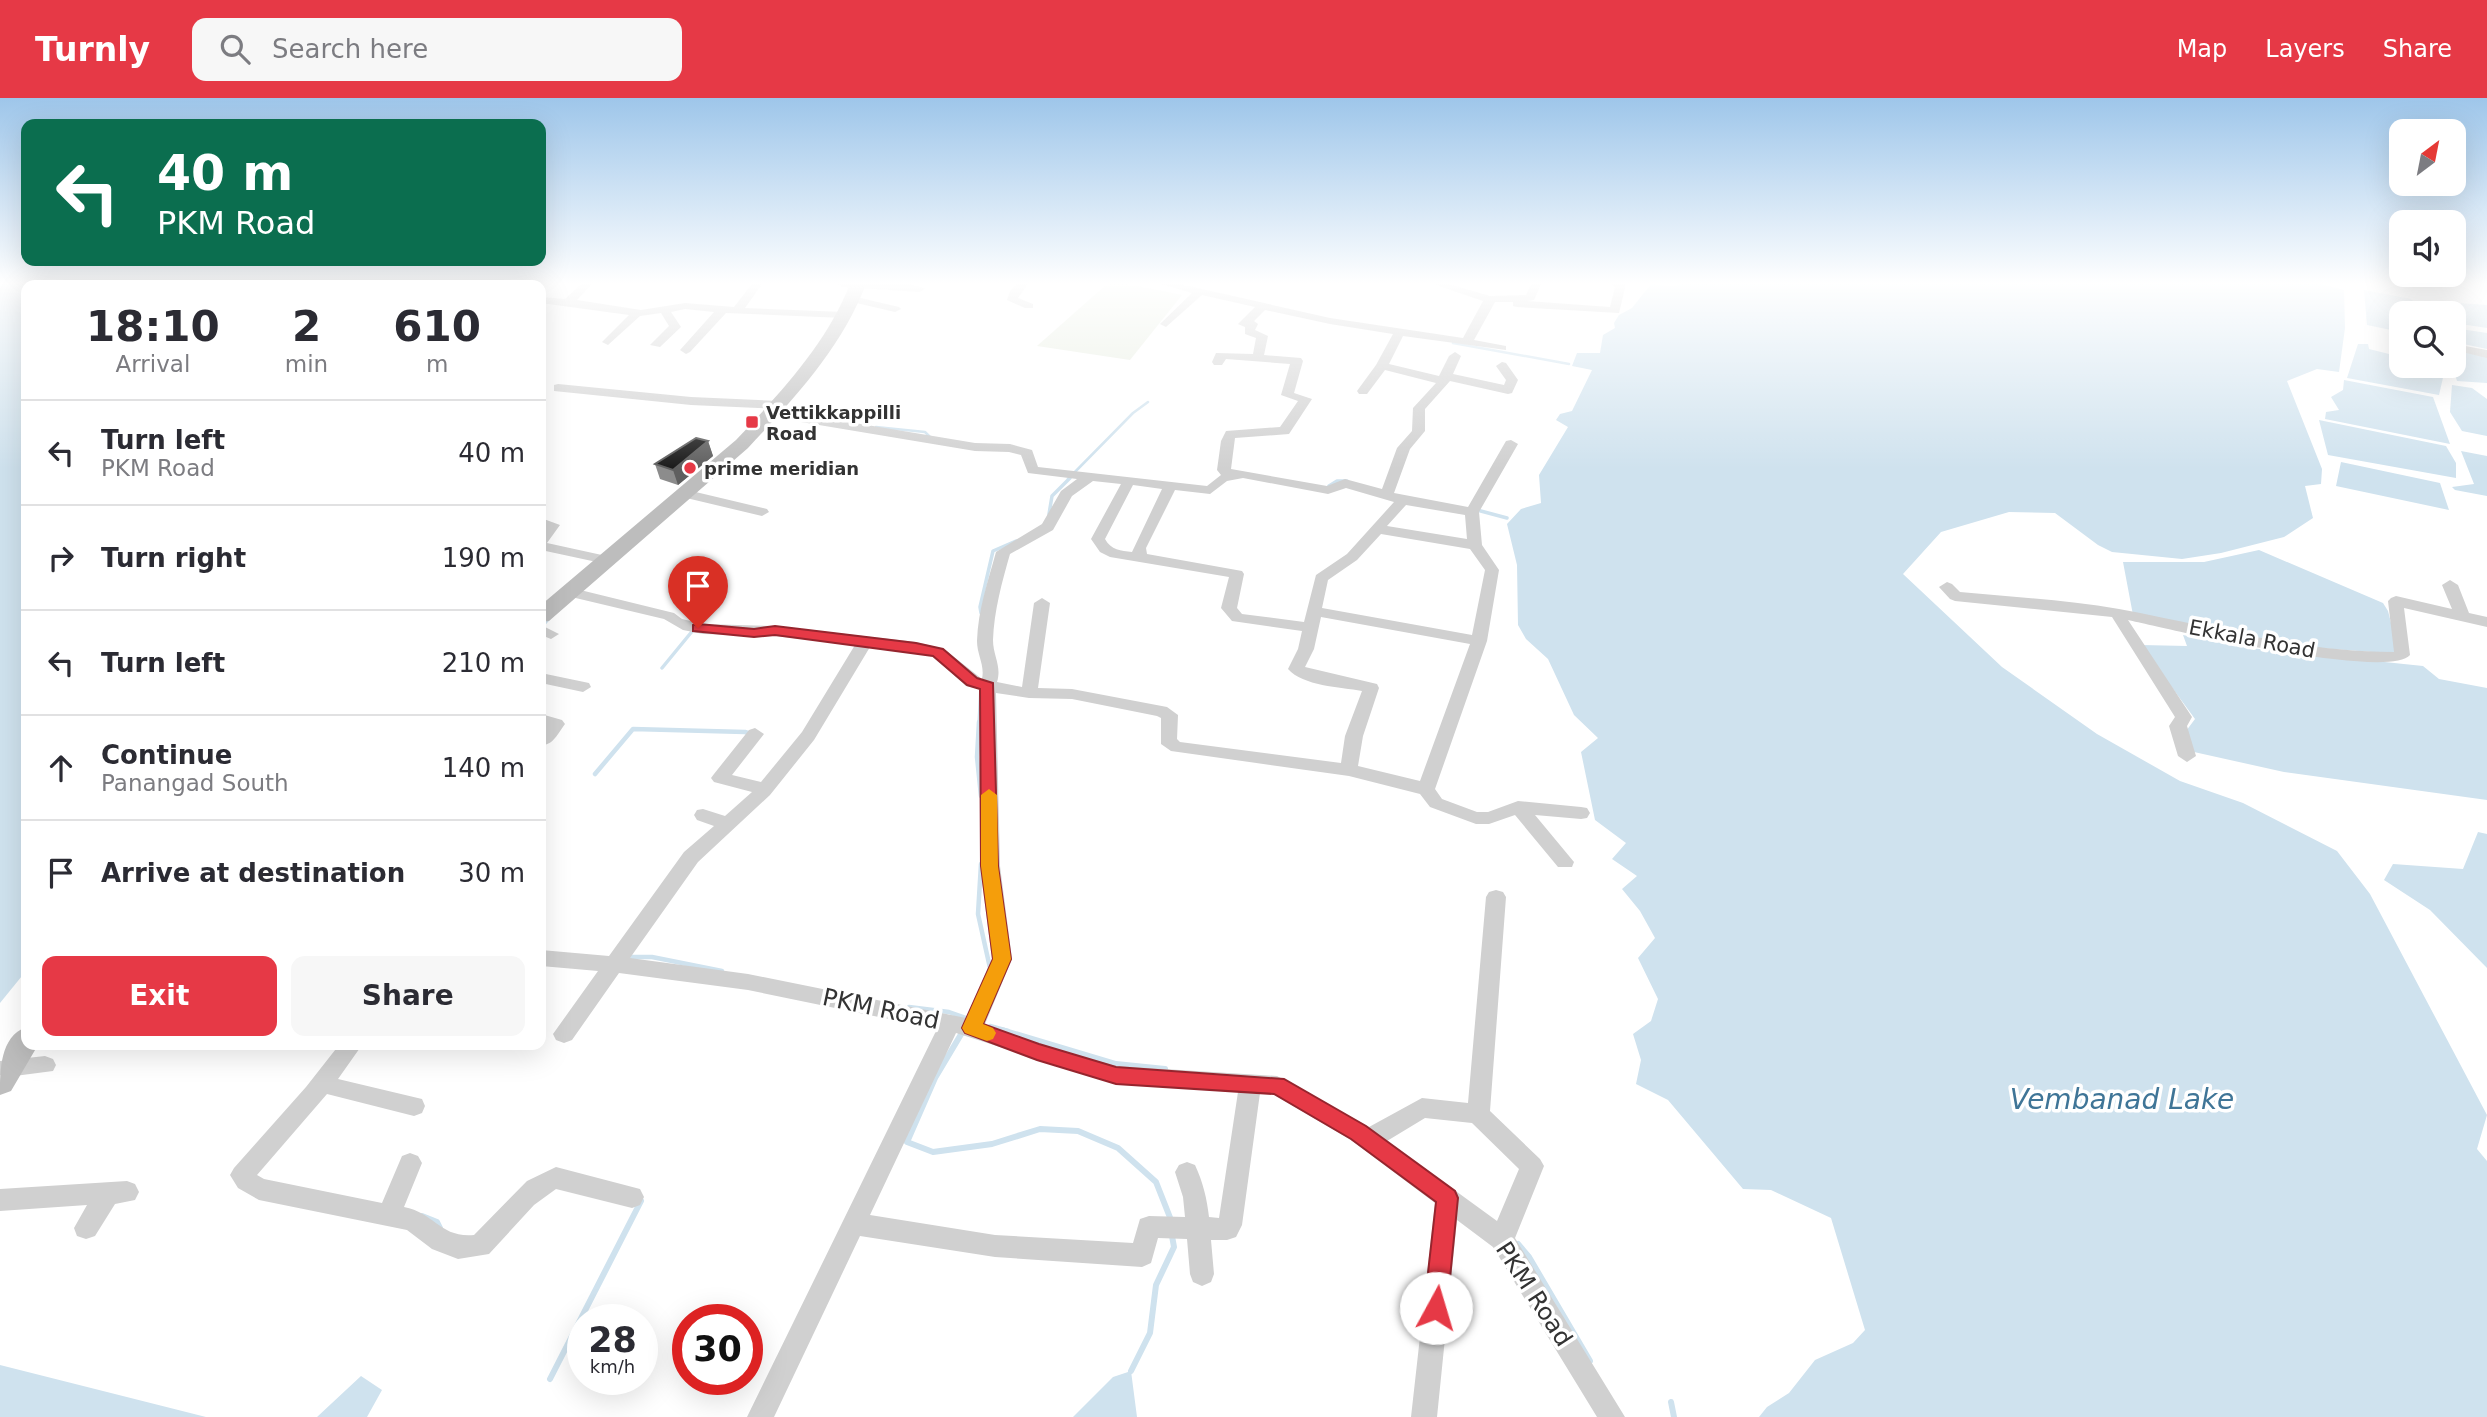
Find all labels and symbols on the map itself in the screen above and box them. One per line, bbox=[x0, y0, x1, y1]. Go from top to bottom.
north arrow bbox=[2389, 119, 2466, 196]
place label: Vettikkappilli Road bbox=[766, 402, 901, 444]
marker: Vettikkappilli Road bbox=[744, 414, 760, 430]
place label: prime meridian bbox=[704, 458, 859, 479]
marker: prime meridian bbox=[682, 460, 698, 476]
pin bbox=[668, 556, 728, 628]
street label: Ekkala Road bbox=[2187, 615, 2317, 663]
street label: PKM Road bbox=[820, 983, 942, 1035]
water label: Vembanad Lake bbox=[2010, 1083, 2234, 1116]
street label: PKM Road bbox=[1490, 1237, 1578, 1351]
position arrow bbox=[1399, 1271, 1473, 1345]
speed limit sign: 30 bbox=[672, 1304, 763, 1395]

